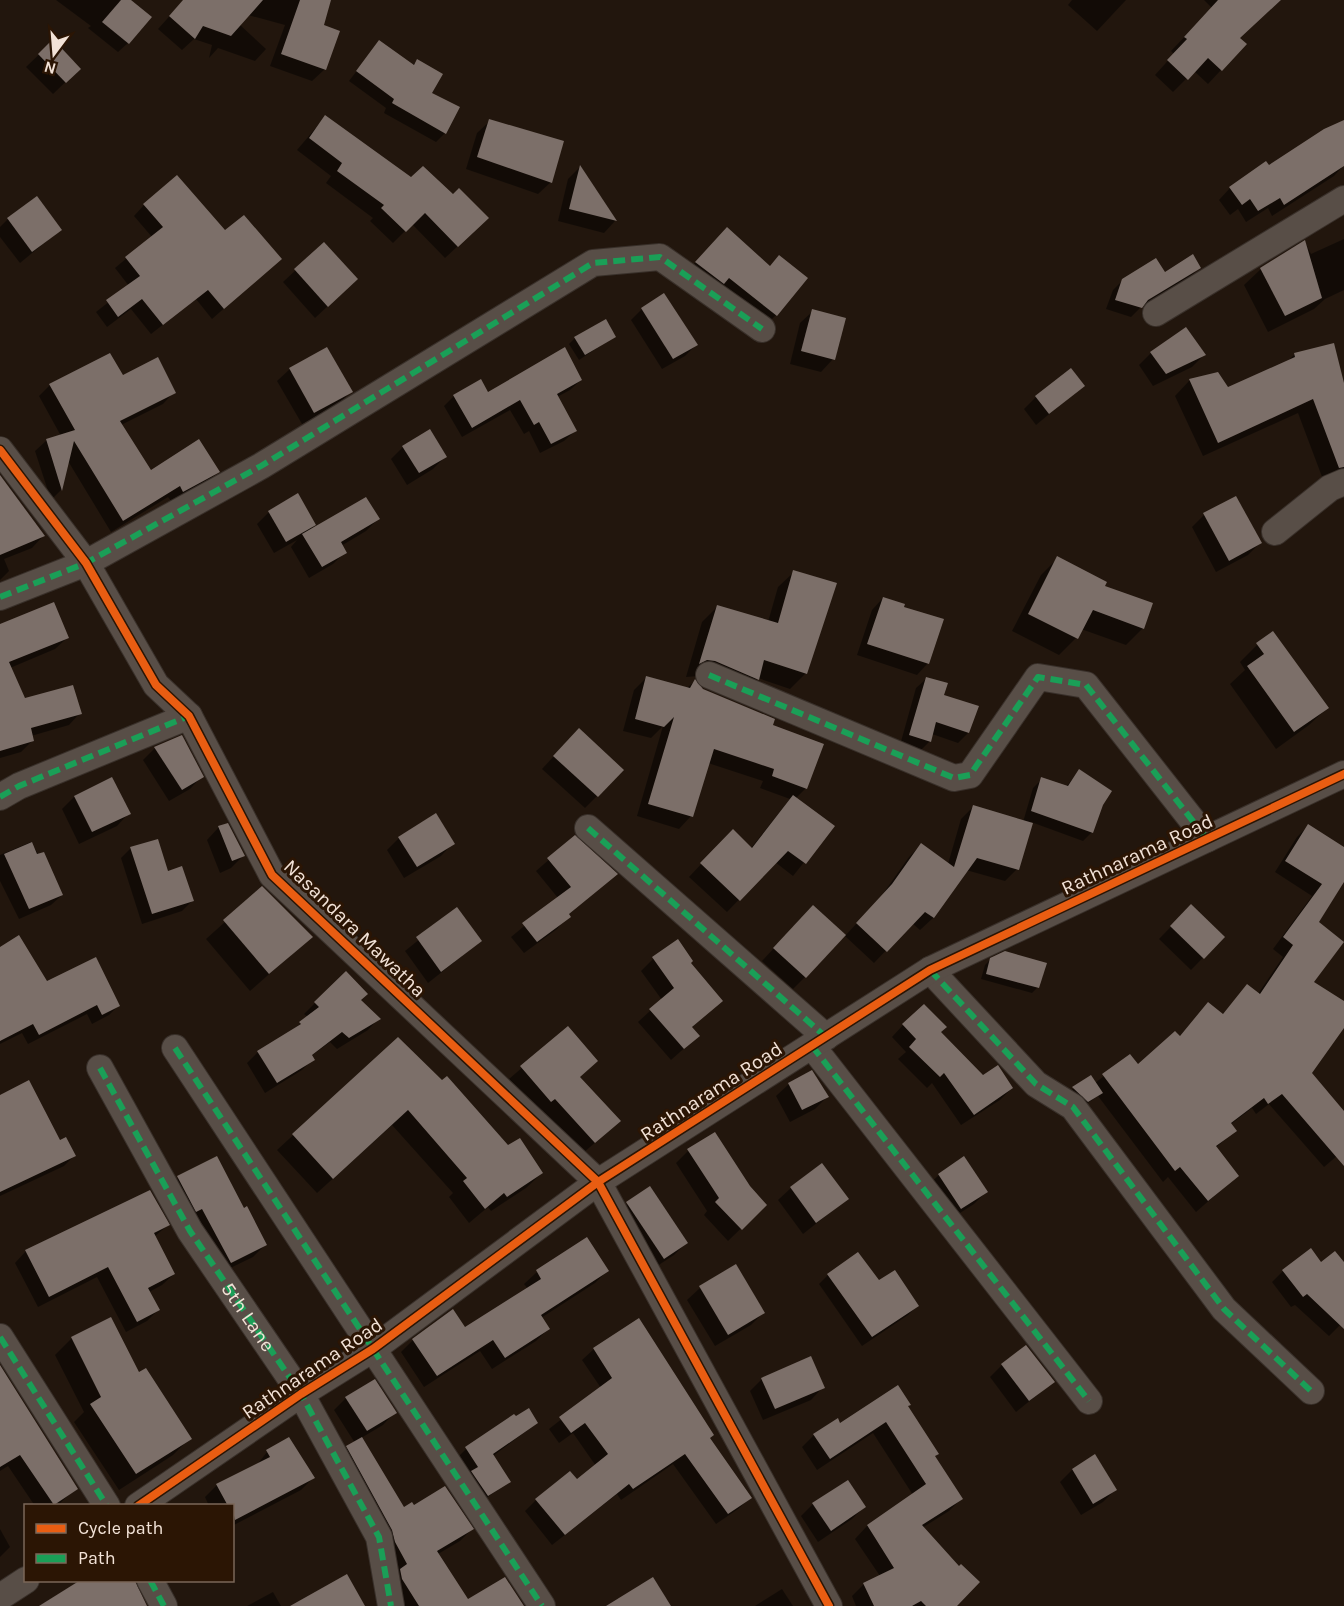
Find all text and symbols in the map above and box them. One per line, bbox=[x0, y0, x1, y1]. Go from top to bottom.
north arrow bbox=[24, 24, 84, 84]
text: N bbox=[42, 57, 58, 79]
street label: Rathnarama Road bbox=[1058, 809, 1217, 900]
street label: Nasandara Mawatha bbox=[279, 855, 430, 1002]
street label: Rathnarama Road bbox=[636, 1037, 787, 1146]
street label: 5th Lane bbox=[216, 1278, 280, 1356]
street label: Rathnarama Road bbox=[238, 1313, 387, 1424]
legend bbox=[24, 1504, 234, 1582]
text: Cycle path bbox=[78, 1517, 163, 1539]
text: Path bbox=[78, 1547, 116, 1569]

